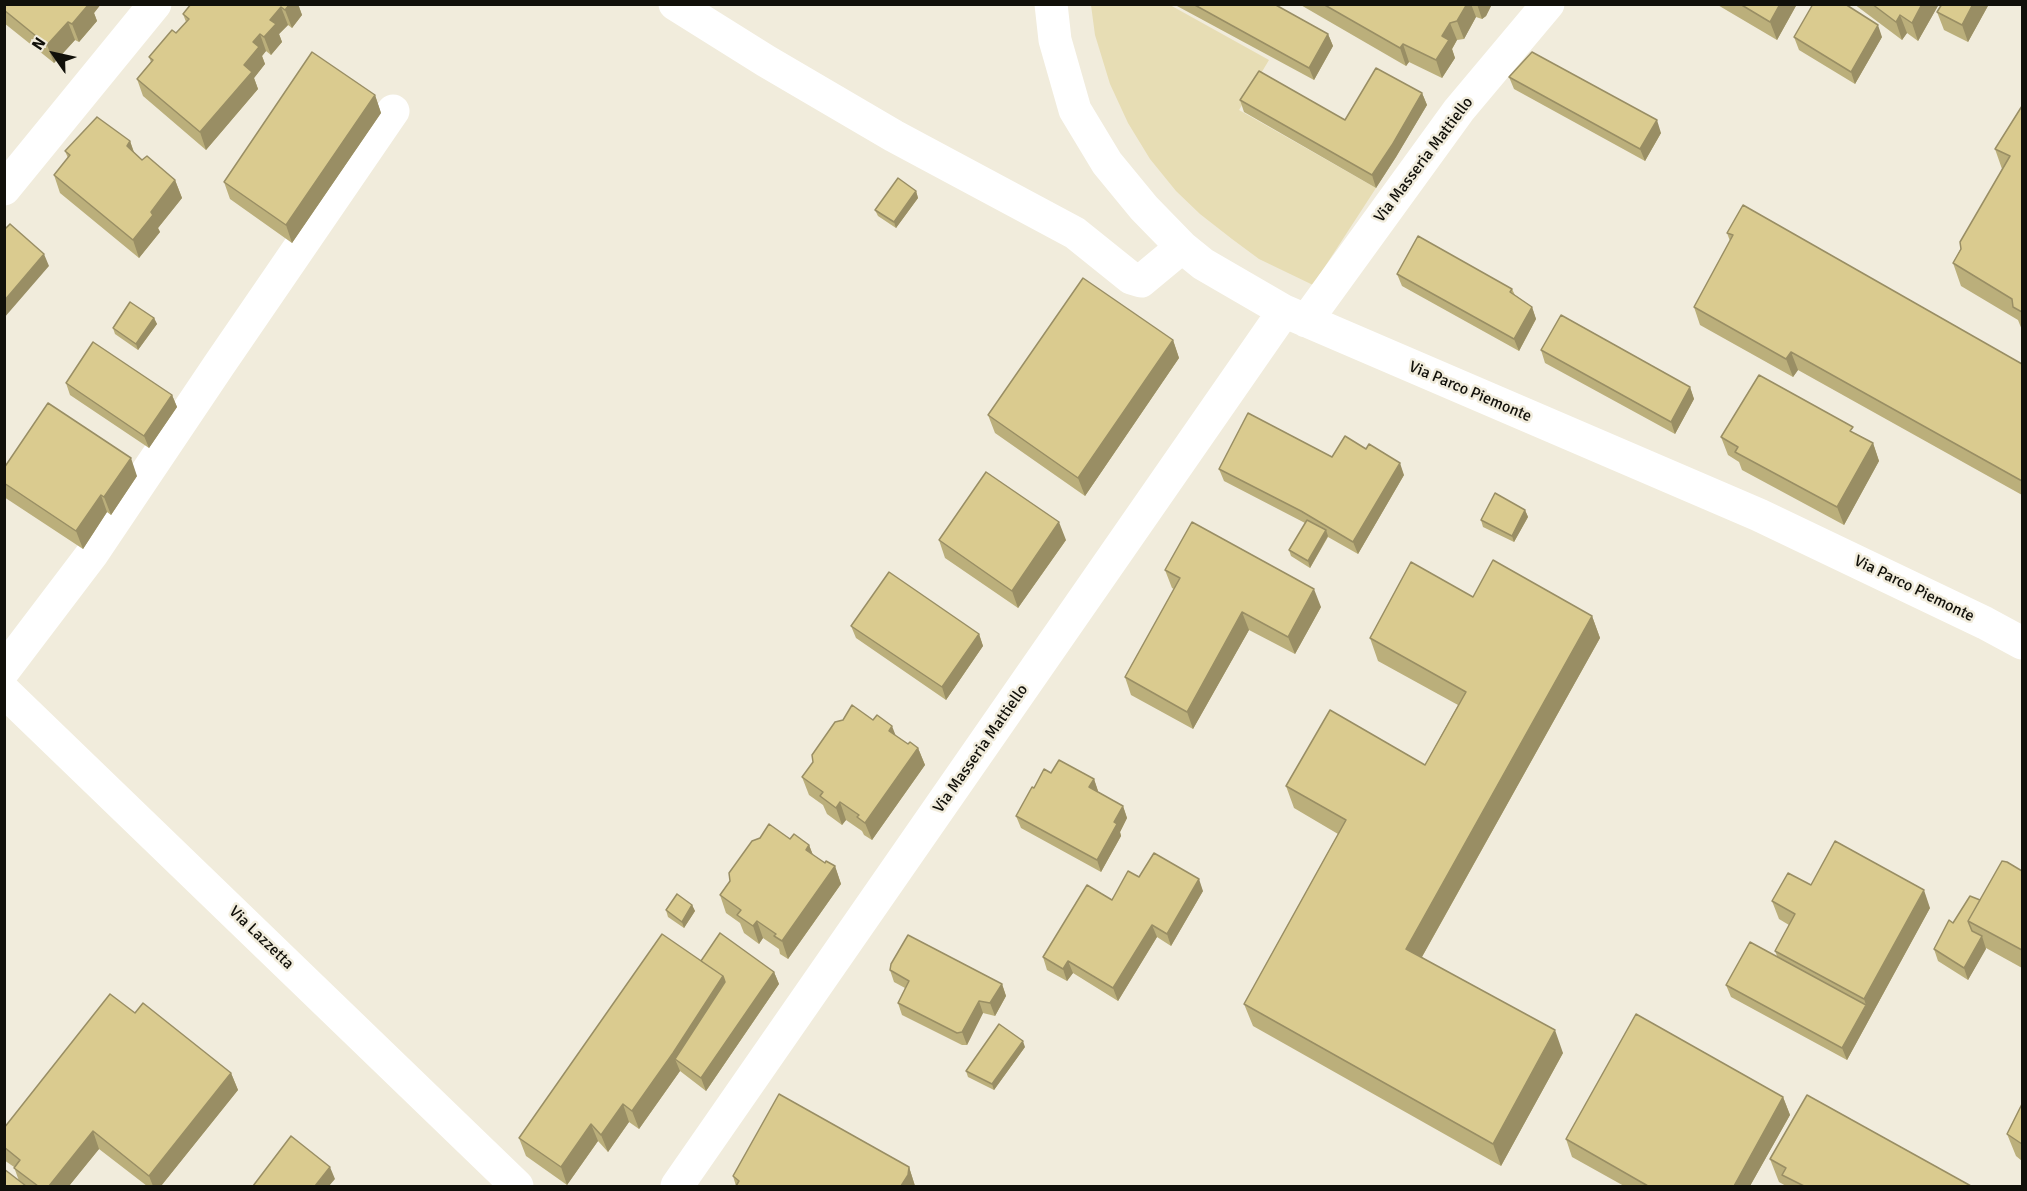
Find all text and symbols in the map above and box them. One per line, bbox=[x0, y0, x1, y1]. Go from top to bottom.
north arrow bbox=[24, 24, 84, 84]
text: N bbox=[28, 34, 50, 54]
street label: Via Masseria Mattiello bbox=[1371, 93, 1477, 227]
street label: Via Parco Piemonte bbox=[1406, 357, 1534, 427]
street label: Via Parco Piemonte bbox=[1851, 552, 1977, 626]
street label: Via Masseria Mattiello bbox=[929, 681, 1033, 817]
street label: Via Lazzetta bbox=[225, 902, 297, 974]

